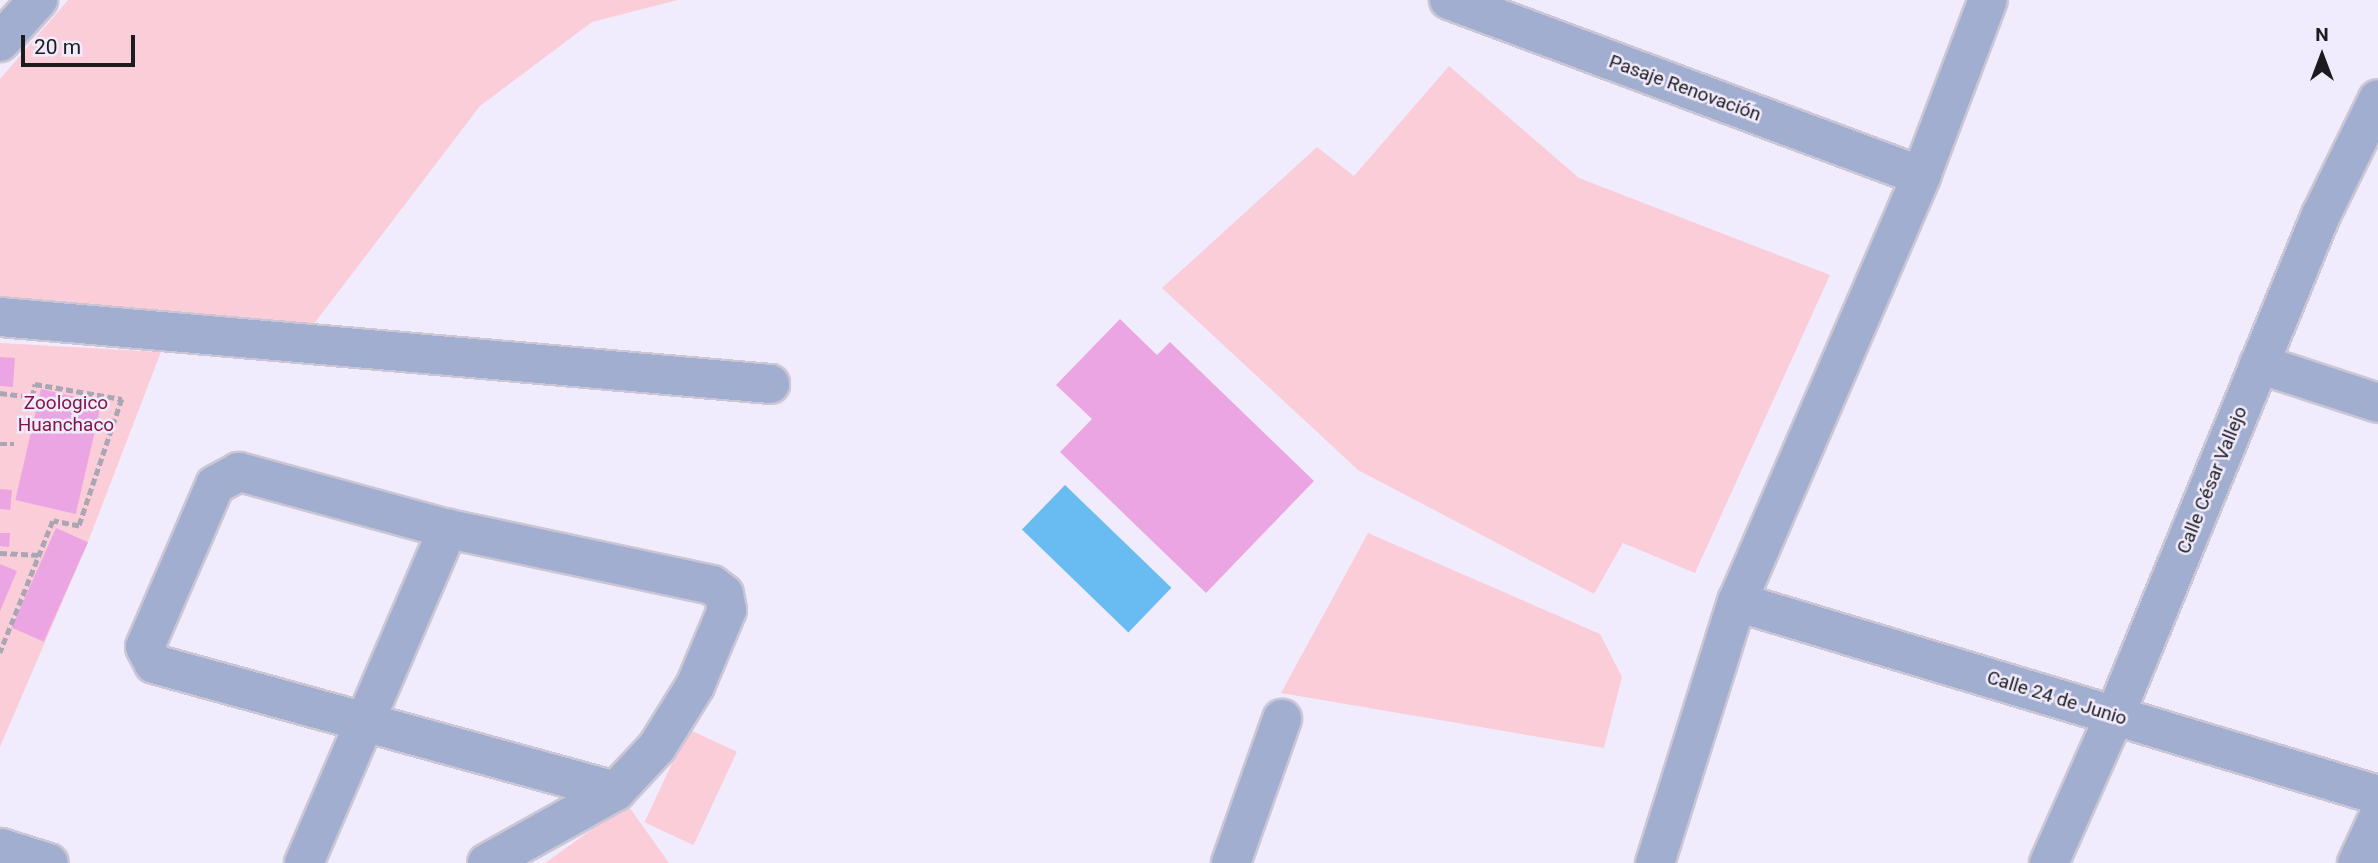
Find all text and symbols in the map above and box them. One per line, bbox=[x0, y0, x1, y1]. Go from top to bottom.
scale bar bbox=[24, 21, 138, 65]
north arrow bbox=[2287, 21, 2357, 91]
text: N bbox=[2315, 23, 2329, 46]
text: 20 m bbox=[34, 35, 81, 59]
street label: Pasaje Renovación bbox=[1606, 50, 1764, 126]
park label: Zoologico Huanchaco bbox=[18, 392, 114, 436]
street label: Calle César Vallejo bbox=[2172, 403, 2252, 557]
street label: Calle 24 de Junio bbox=[1984, 666, 2130, 730]

